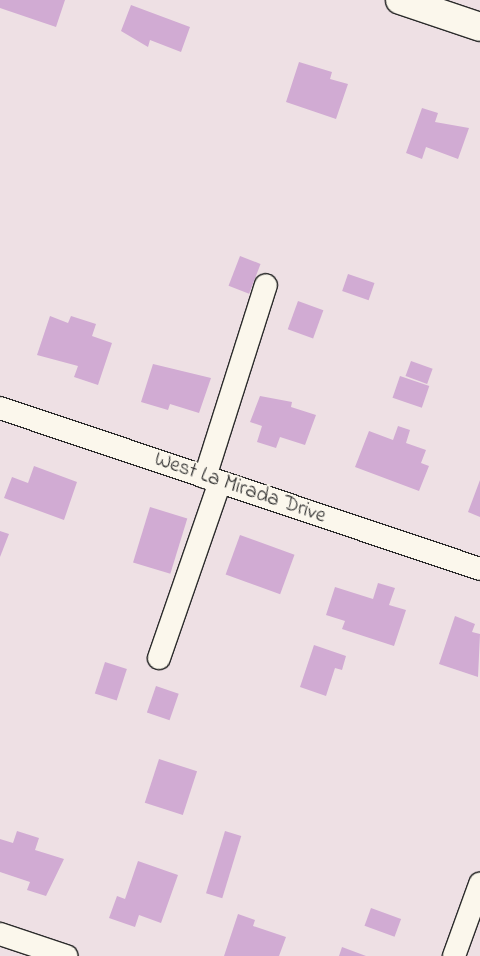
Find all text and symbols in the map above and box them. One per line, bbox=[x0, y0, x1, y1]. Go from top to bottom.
street label: West La Mirada Drive bbox=[151, 447, 329, 529]

